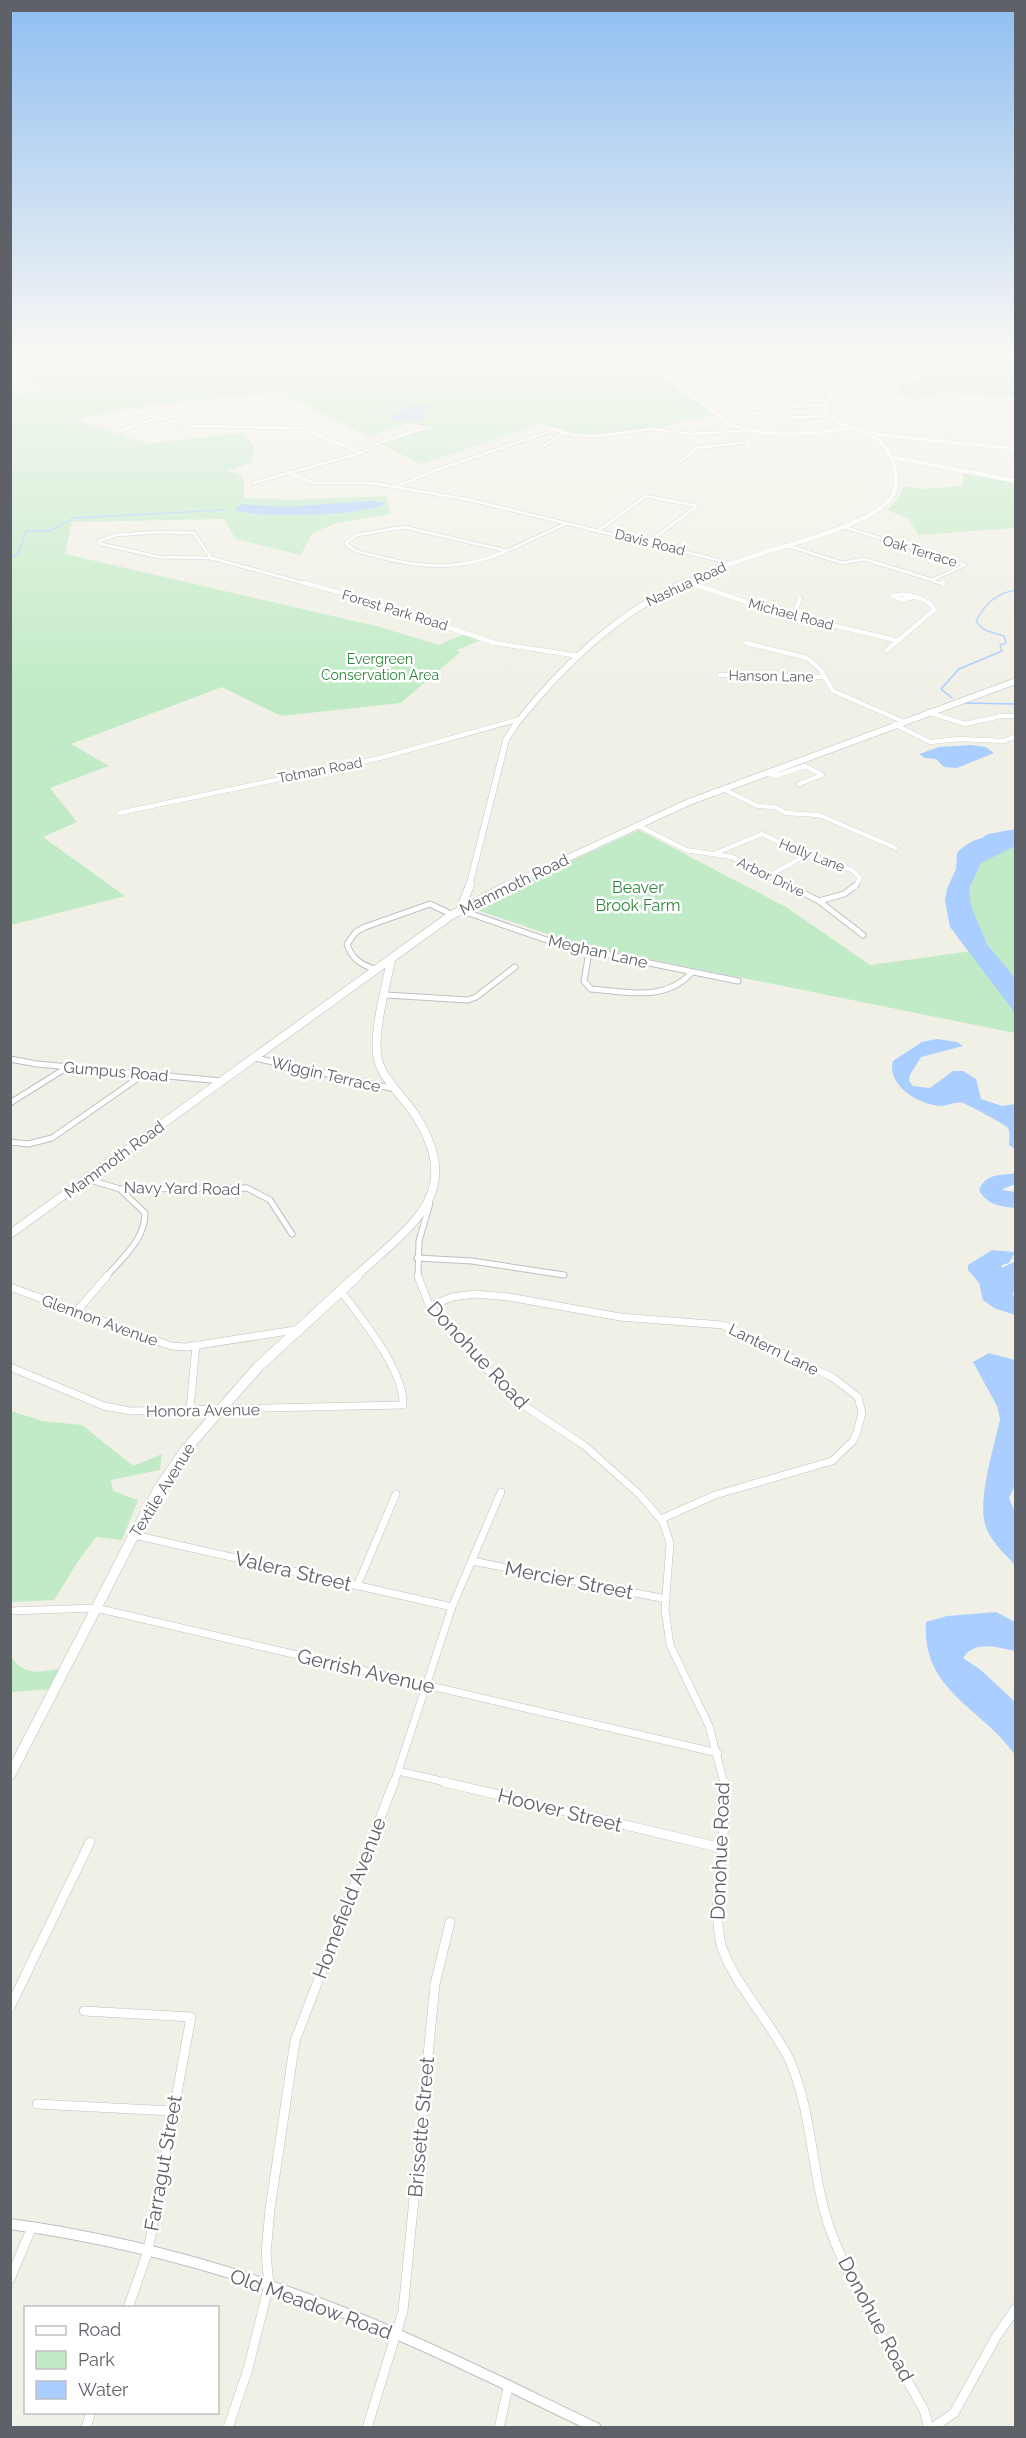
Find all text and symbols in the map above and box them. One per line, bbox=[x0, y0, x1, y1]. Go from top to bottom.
street label: Davis Road bbox=[613, 526, 687, 558]
street label: Oak Terrace bbox=[881, 532, 959, 570]
street label: Nashua Road bbox=[643, 558, 729, 610]
street label: Forest Park Road bbox=[340, 586, 450, 634]
street label: Michael Road bbox=[747, 595, 835, 633]
park label: Evergreen Conservation Area bbox=[321, 651, 439, 683]
street label: Hanson Lane bbox=[728, 667, 814, 685]
street label: Totman Road bbox=[276, 754, 364, 786]
street label: Holly Lane bbox=[777, 835, 847, 875]
street label: Mammoth Road bbox=[457, 850, 572, 919]
street label: Arbor Drive bbox=[735, 854, 807, 900]
park label: Beaver Brook Farm bbox=[595, 878, 681, 915]
street label: Meghan Lane bbox=[546, 931, 649, 972]
street label: Wiggin Terrace bbox=[269, 1053, 382, 1096]
street label: Gumpus Road bbox=[63, 1057, 169, 1086]
street label: Mammoth Road bbox=[61, 1117, 168, 1202]
street label: Navy Yard Road bbox=[124, 1178, 240, 1199]
street label: Glennon Avenue bbox=[39, 1291, 161, 1350]
street label: Donohue Road bbox=[422, 1296, 534, 1414]
street label: Lantern Lane bbox=[726, 1319, 822, 1379]
street label: Honora Avenue bbox=[146, 1400, 260, 1421]
street label: Textile Avenue bbox=[126, 1440, 199, 1541]
street label: Valera Street bbox=[232, 1546, 354, 1596]
street label: Mercier Street bbox=[503, 1556, 635, 1604]
street label: Gerrish Avenue bbox=[295, 1644, 437, 1699]
street label: Donohue Road bbox=[706, 1782, 734, 1920]
street label: Hoover Street bbox=[495, 1783, 625, 1837]
street label: Homefield Avenue bbox=[307, 1814, 391, 1982]
street label: Brissette Street bbox=[403, 2055, 439, 2198]
street label: Farragut Street bbox=[139, 2093, 187, 2233]
street label: Donohue Road bbox=[833, 2252, 919, 2386]
street label: Old Meadow Road bbox=[227, 2264, 395, 2344]
legend bbox=[24, 2306, 219, 2414]
text: Road bbox=[78, 2319, 121, 2340]
text: Park bbox=[78, 2349, 115, 2370]
text: Water bbox=[78, 2379, 129, 2400]

